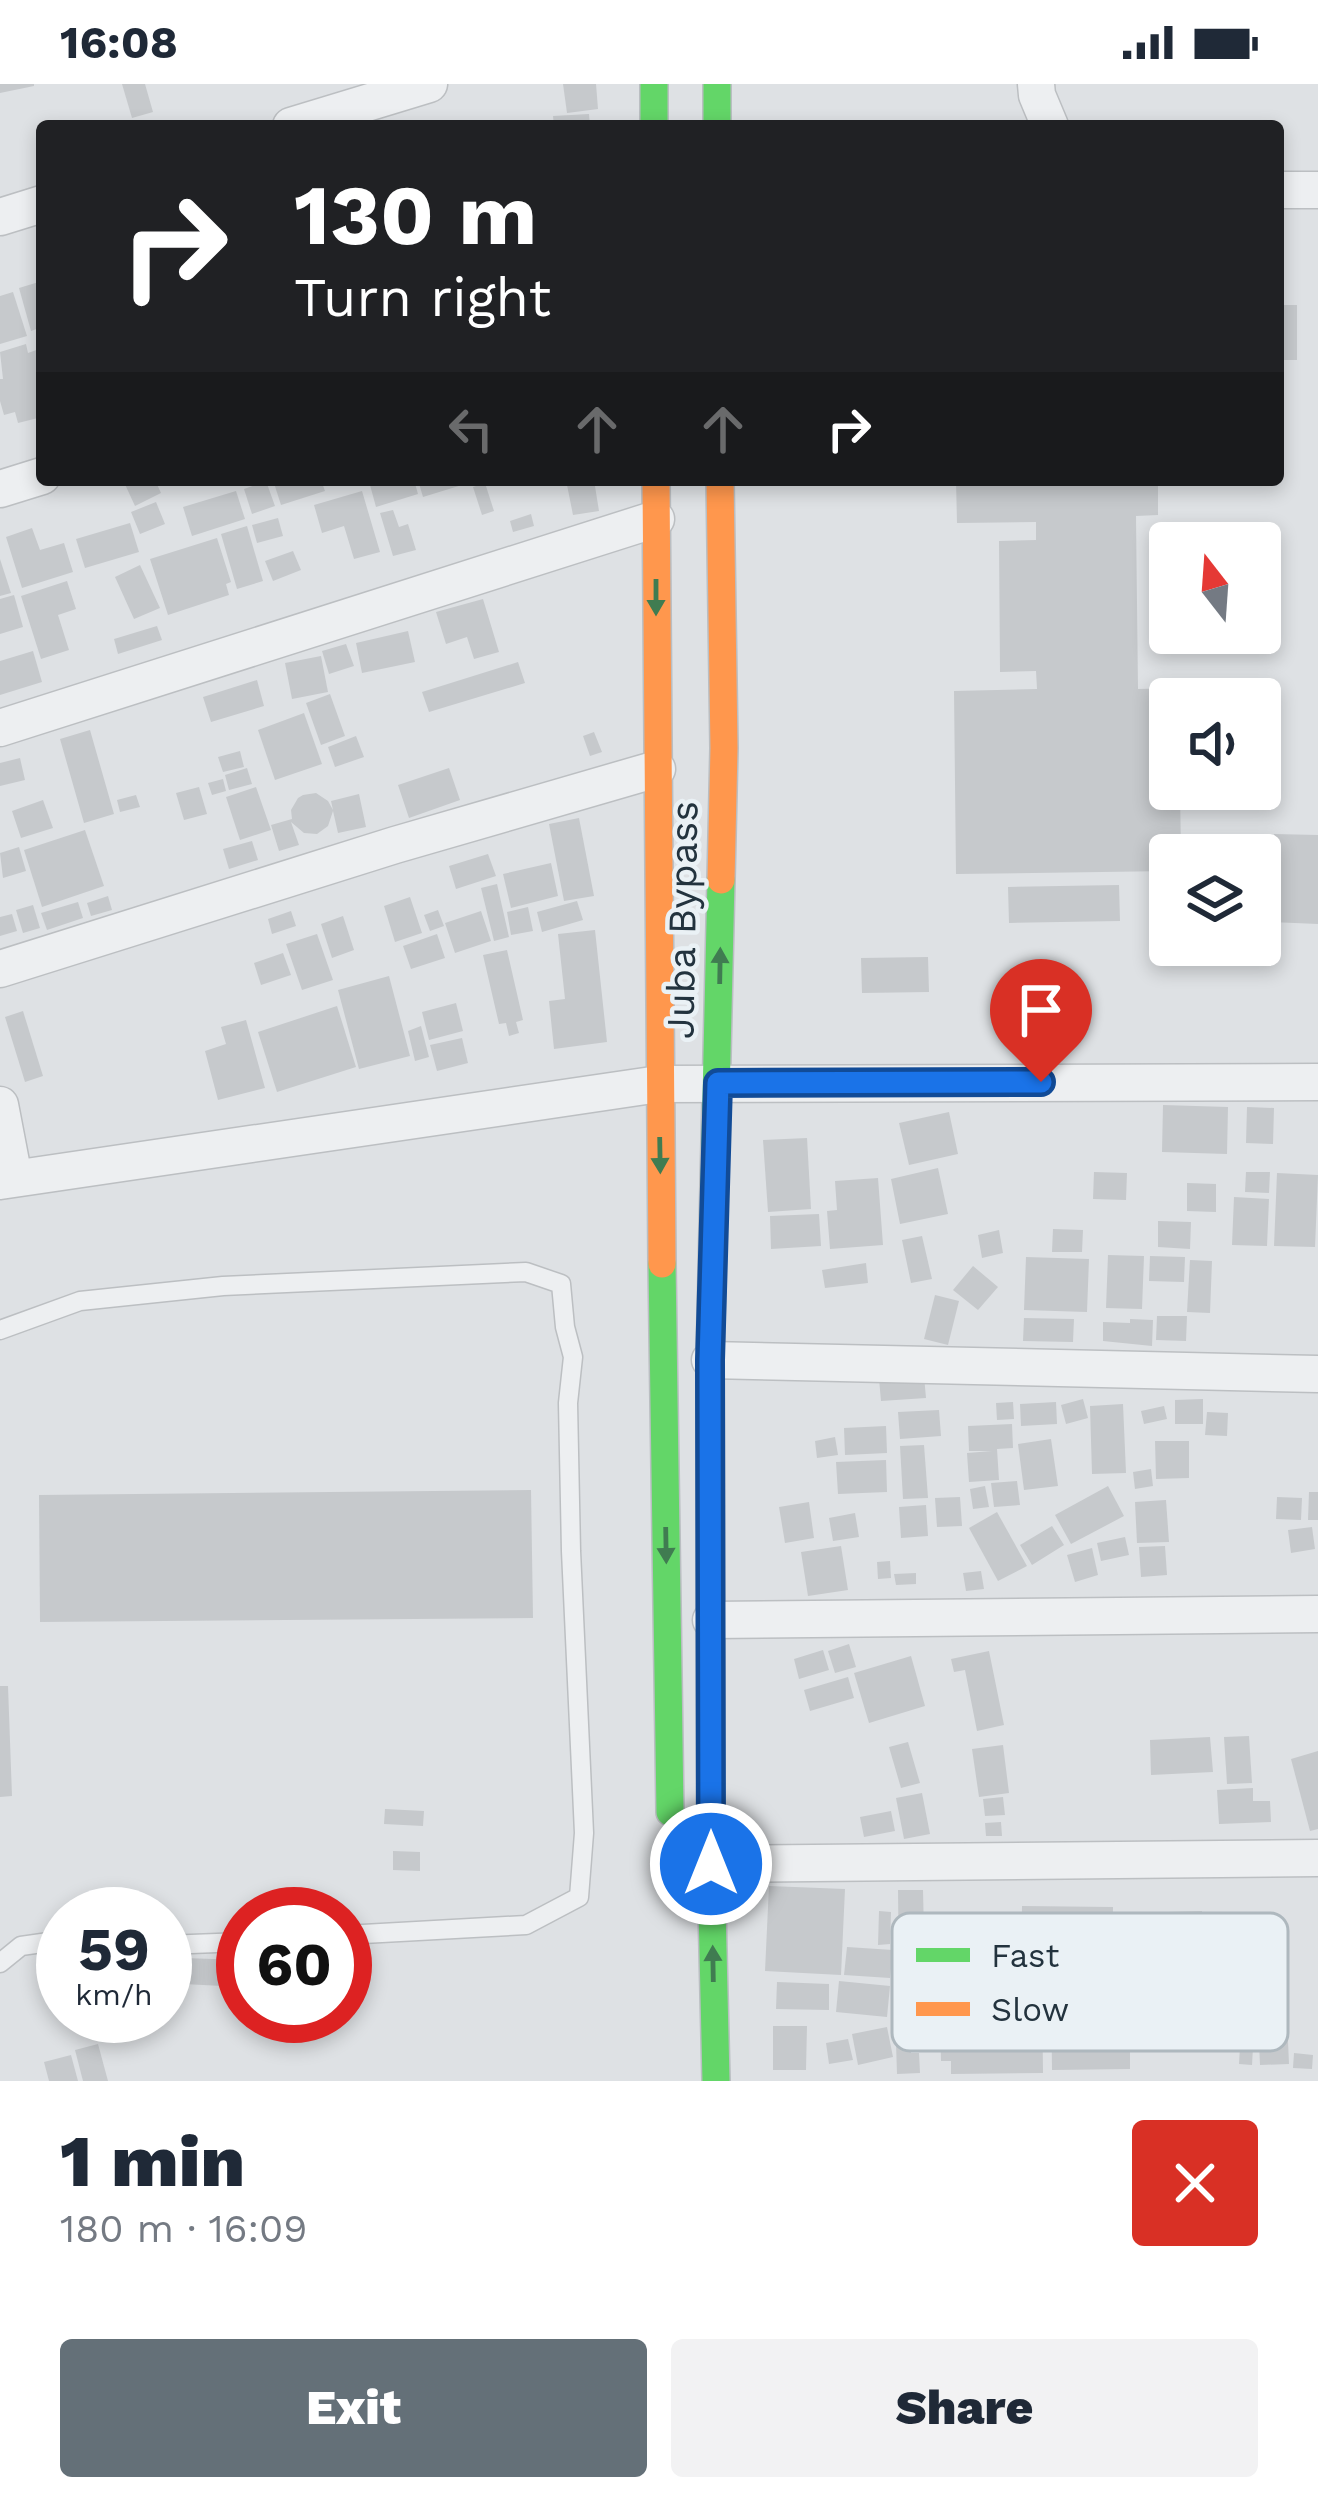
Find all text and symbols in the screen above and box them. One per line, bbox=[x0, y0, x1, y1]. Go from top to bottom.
text: 16:08 bbox=[60, 16, 178, 69]
text: 130 m bbox=[294, 166, 537, 264]
icon: right bbox=[96, 168, 252, 324]
text: Turn right bbox=[294, 266, 551, 329]
icon: left bbox=[438, 396, 504, 462]
icon: ahead bbox=[564, 396, 630, 462]
icon: ahead bbox=[690, 396, 756, 462]
icon: right bbox=[816, 396, 882, 462]
north arrow bbox=[1149, 522, 1281, 654]
map controls bbox=[1149, 522, 1281, 966]
one-way arrow bbox=[647, 579, 666, 617]
button: sound bbox=[1149, 678, 1281, 810]
street label: Juba Bypass bbox=[657, 801, 707, 1039]
button: layers bbox=[1149, 834, 1281, 966]
one-way arrow bbox=[711, 946, 730, 984]
pin bbox=[990, 959, 1092, 1082]
icon: arrive bbox=[1008, 977, 1074, 1043]
one-way arrow bbox=[651, 1137, 670, 1175]
one-way arrow bbox=[656, 1527, 676, 1565]
position arrow bbox=[648, 1801, 774, 1927]
speed limit sign: 60 bbox=[216, 1887, 372, 2043]
legend bbox=[892, 1913, 1288, 2051]
text: 59 bbox=[78, 1914, 150, 1985]
text: Fast bbox=[991, 1936, 1060, 1975]
one-way arrow bbox=[704, 1944, 723, 1982]
text: km/h bbox=[75, 1977, 153, 2012]
text: Slow bbox=[991, 1990, 1069, 2029]
text: 1 min bbox=[60, 2119, 245, 2203]
button: close bbox=[1132, 2120, 1258, 2246]
text: 180 m · 16:09 bbox=[60, 2206, 307, 2251]
button: Exit bbox=[60, 2339, 647, 2477]
button: Share bbox=[671, 2339, 1258, 2477]

